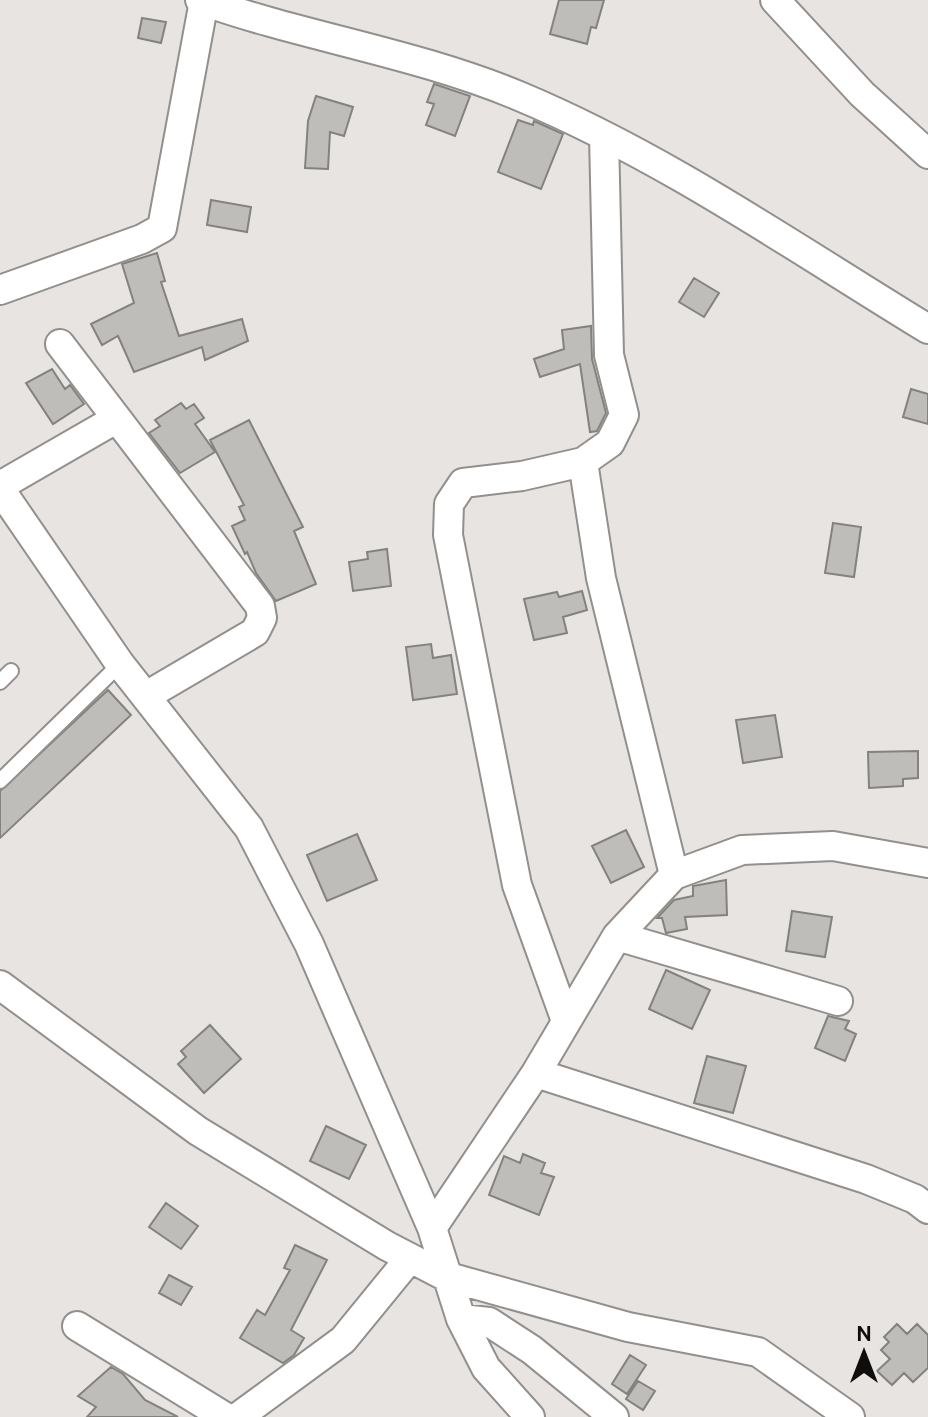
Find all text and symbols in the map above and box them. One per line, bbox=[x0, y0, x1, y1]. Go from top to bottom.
north arrow bbox=[824, 1313, 904, 1393]
text: N bbox=[856, 1320, 872, 1347]

